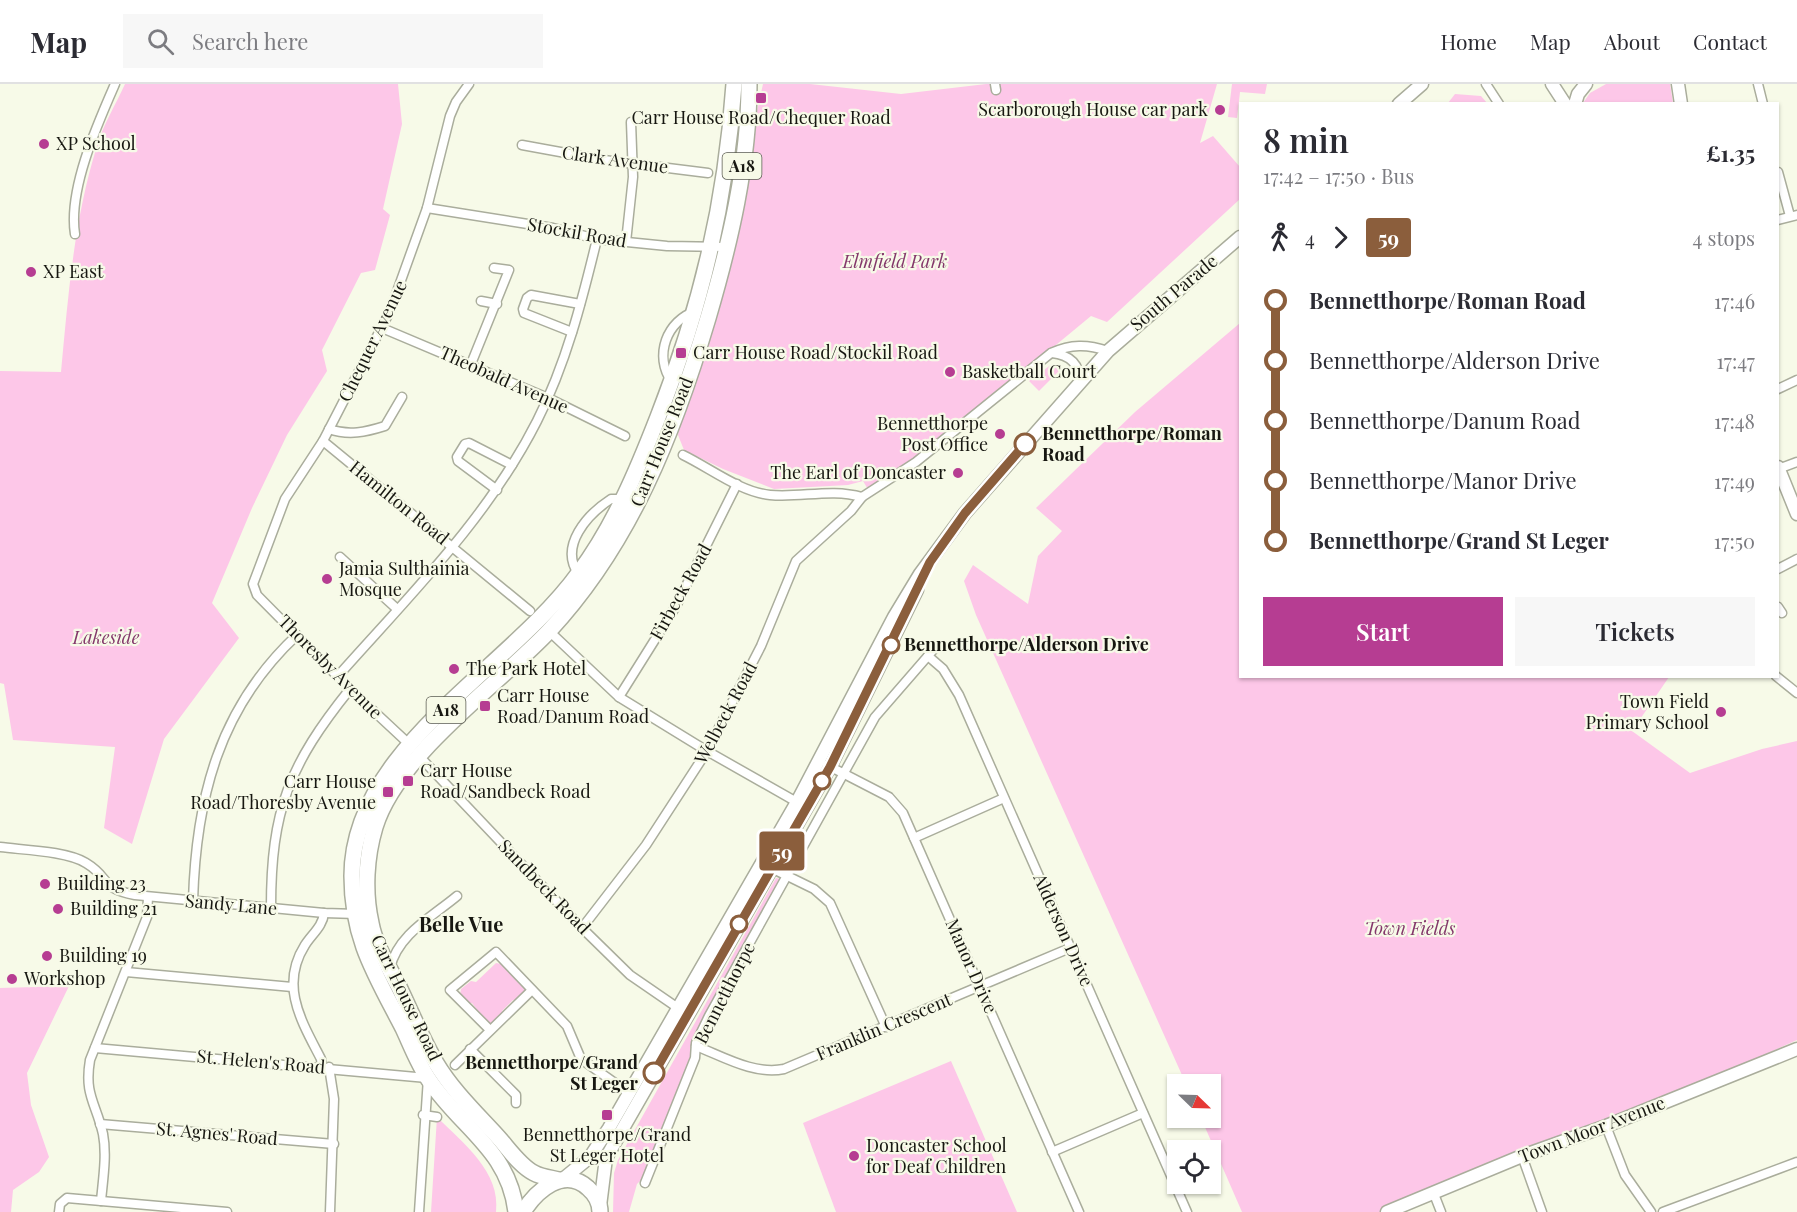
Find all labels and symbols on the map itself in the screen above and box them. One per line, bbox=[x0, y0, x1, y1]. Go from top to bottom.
marker: Carr House Road/Chequer Road bbox=[754, 91, 768, 105]
place label: Scarborough House car park bbox=[978, 97, 1208, 121]
marker: Scarborough House car park bbox=[1213, 103, 1227, 117]
place label: Carr House Road/Chequer Road bbox=[631, 105, 891, 129]
place label: XP School bbox=[56, 131, 136, 155]
marker: XP School bbox=[37, 137, 51, 151]
street label: Clark Avenue bbox=[560, 140, 670, 178]
road number: A18 bbox=[722, 153, 762, 179]
street label: Stockil Road bbox=[526, 211, 629, 253]
park label: Elmfield Park bbox=[842, 249, 947, 273]
street label: South Parade bbox=[1125, 249, 1222, 336]
place label: XP East bbox=[43, 259, 104, 283]
marker: XP East bbox=[24, 265, 38, 279]
street label: Chequer Avenue bbox=[332, 276, 412, 405]
street label: Theobald Avenue bbox=[436, 340, 573, 418]
place label: Carr House Road/Stockil Road bbox=[693, 340, 938, 364]
marker: Carr House Road/Stockil Road bbox=[674, 346, 688, 360]
place label: Basketball Court bbox=[962, 359, 1097, 383]
marker: Basketball Court bbox=[943, 365, 957, 379]
street label: Carr House Road bbox=[624, 373, 698, 510]
place label: Bennetthorpe Post Office bbox=[877, 411, 988, 456]
place label: Bennetthorpe/Roman Road bbox=[1042, 421, 1222, 466]
marker: Bennetthorpe Post Office bbox=[993, 427, 1007, 441]
marker: Bennetthorpe/Roman Road bbox=[1014, 433, 1036, 455]
street label: Hamilton Road bbox=[345, 455, 455, 550]
place label: The Earl of Doncaster bbox=[770, 460, 946, 484]
marker: The Earl of Doncaster bbox=[951, 466, 965, 480]
street label: Firbeck Road bbox=[644, 539, 717, 644]
place label: Jamia Sulthainia Mosque bbox=[338, 556, 469, 601]
marker: Jamia Sulthainia Mosque bbox=[320, 572, 334, 586]
street label: Thoresby Avenue bbox=[273, 609, 388, 724]
park label: Lakeside bbox=[72, 625, 140, 649]
place label: Bennetthorpe/Alderson Drive bbox=[904, 632, 1149, 656]
marker: Bennetthorpe/Alderson Drive bbox=[882, 636, 900, 654]
place label: The Park Hotel bbox=[466, 656, 586, 680]
street label: Welbeck Road bbox=[688, 657, 762, 769]
marker: The Park Hotel bbox=[447, 662, 461, 676]
place label: Carr House Road/Danum Road bbox=[497, 683, 650, 728]
place label: Town Field Primary School bbox=[1585, 689, 1710, 734]
road number: A18 bbox=[426, 697, 466, 723]
marker: Carr House Road/Danum Road bbox=[478, 699, 492, 713]
marker: Town Field Primary School bbox=[1714, 705, 1728, 719]
place label: Carr House Road/Sandbeck Road bbox=[420, 758, 591, 803]
place label: Carr House Road/Thoresby Avenue bbox=[190, 769, 376, 814]
unlabelled marker bbox=[813, 772, 831, 790]
marker: Carr House Road/Sandbeck Road bbox=[401, 774, 415, 788]
marker: Carr House Road/Thoresby Avenue bbox=[381, 785, 395, 799]
line badge: 59 bbox=[755, 832, 809, 870]
street label: Sandbeck Road bbox=[493, 834, 596, 939]
street label: Alderson Drive bbox=[1028, 868, 1099, 990]
place label: Building 23 bbox=[57, 871, 146, 895]
marker: Building 23 bbox=[38, 877, 52, 891]
street label: Sandy Lane bbox=[184, 888, 278, 920]
place label: Building 21 bbox=[70, 896, 158, 920]
marker: Building 21 bbox=[51, 902, 65, 916]
district label: Belle Vue bbox=[419, 910, 503, 937]
street label: Manor Drive bbox=[940, 914, 1003, 1017]
unlabelled marker bbox=[730, 915, 748, 933]
park label: Town Fields bbox=[1365, 916, 1456, 940]
street label: Carr House Road bbox=[366, 930, 448, 1065]
street label: Bennetthorpe bbox=[688, 938, 760, 1047]
place label: Building 19 bbox=[59, 943, 147, 967]
marker: Building 19 bbox=[40, 949, 54, 963]
place label: Workshop bbox=[23, 966, 105, 990]
marker: Workshop bbox=[5, 972, 19, 986]
street label: Franklin Crescent bbox=[812, 986, 956, 1065]
street label: St. Helen's Road bbox=[196, 1043, 327, 1079]
place label: Bennetthorpe/Grand St Leger bbox=[465, 1050, 639, 1095]
marker: Bennetthorpe/Grand St Leger bbox=[643, 1062, 665, 1084]
north arrow bbox=[1167, 1074, 1221, 1128]
street label: Town Moor Avenue bbox=[1515, 1090, 1668, 1168]
marker: Bennetthorpe/Grand St Leger Hotel bbox=[600, 1108, 614, 1122]
street label: St. Agnes' Road bbox=[155, 1116, 279, 1150]
place label: Bennetthorpe/Grand St Leger Hotel bbox=[523, 1122, 692, 1167]
place label: Doncaster School for Deaf Children bbox=[866, 1133, 1007, 1178]
marker: Doncaster School for Deaf Children bbox=[847, 1149, 861, 1163]

